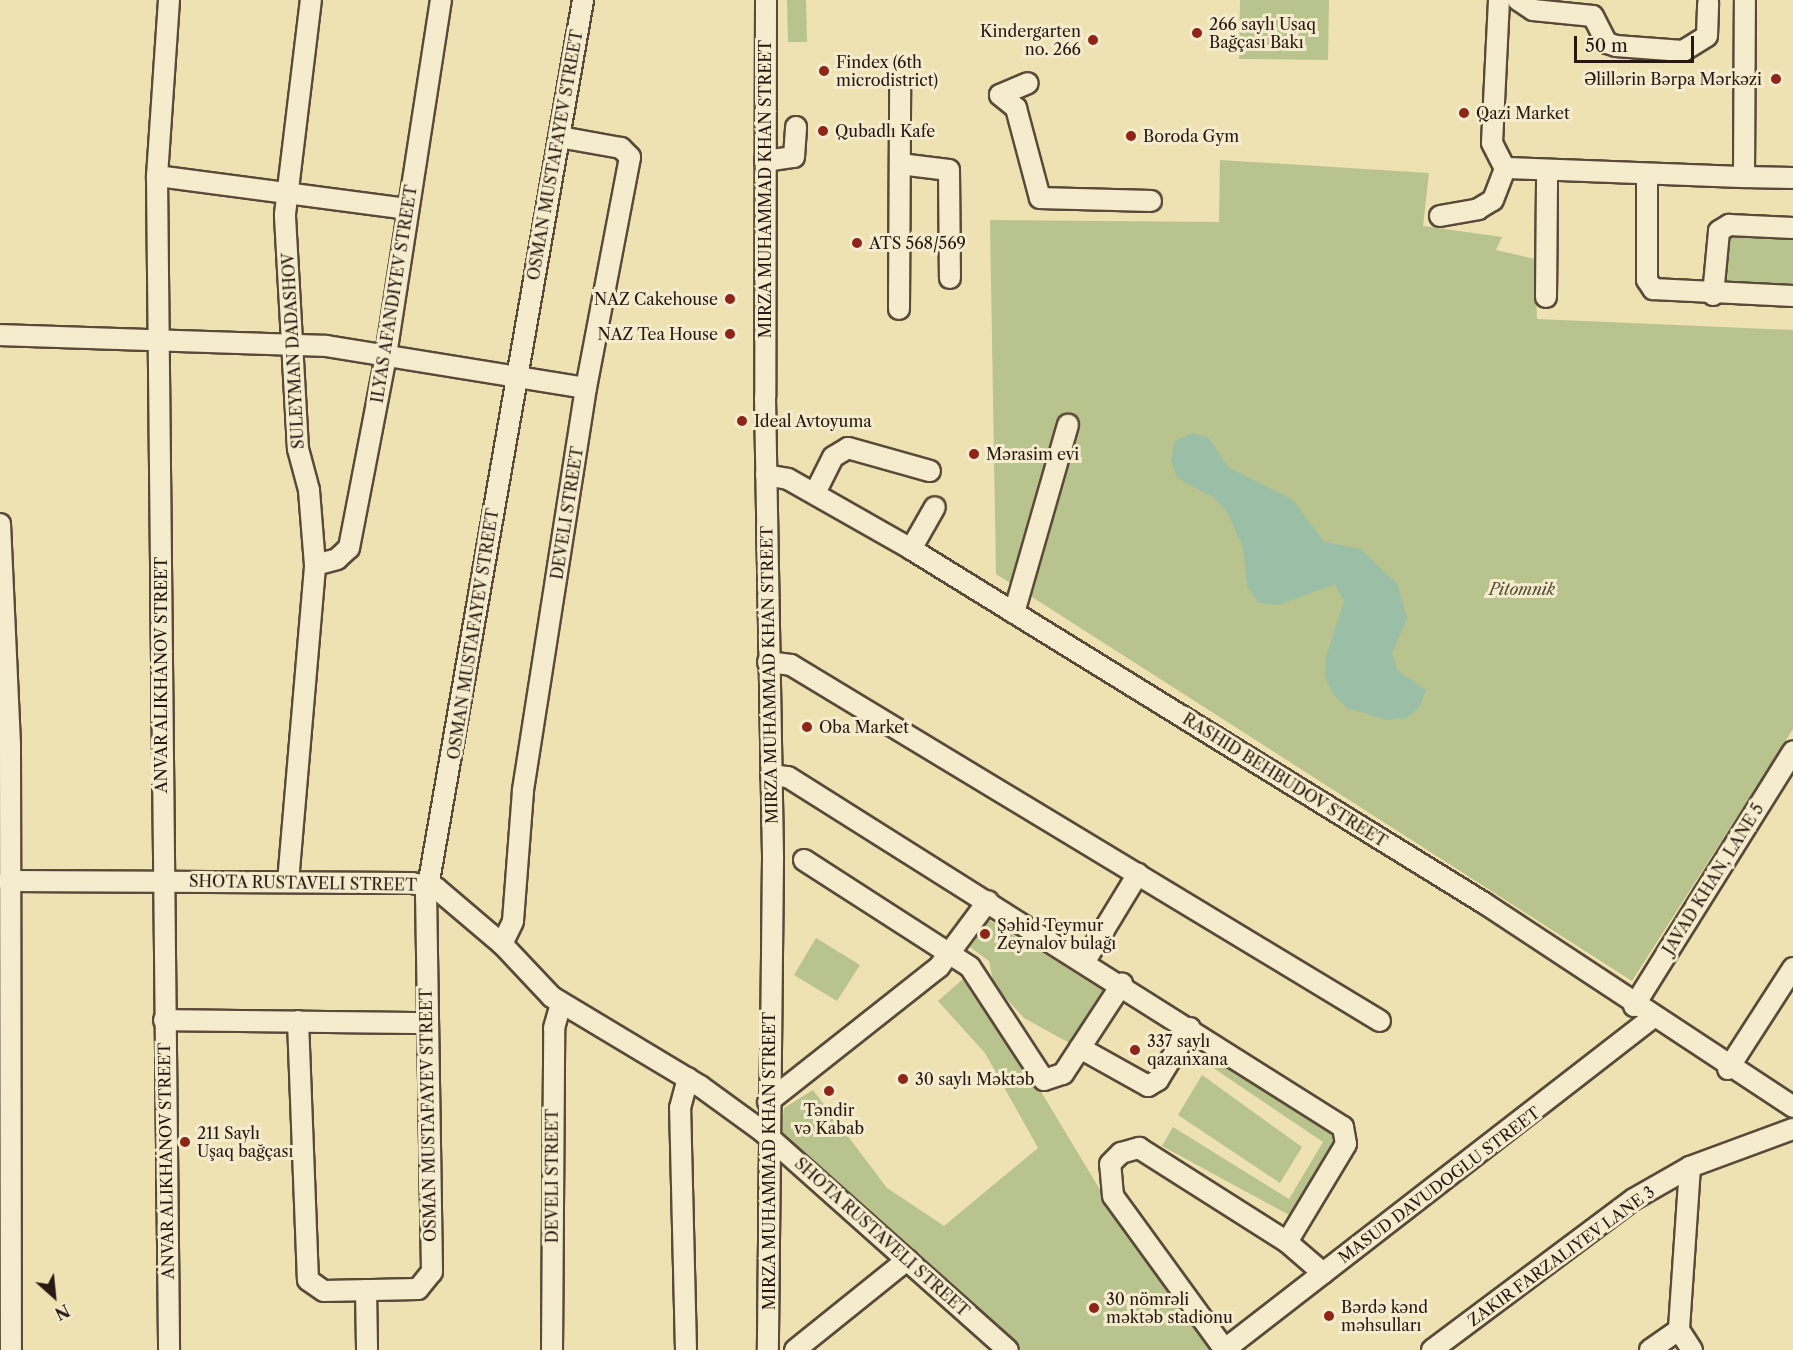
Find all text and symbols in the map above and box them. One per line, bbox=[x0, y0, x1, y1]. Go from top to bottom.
place label: 266 saylı Uşaq Bağçası Bakı bbox=[1209, 14, 1316, 52]
place label: Kindergarten no. 266 bbox=[980, 21, 1081, 59]
scale bar bbox=[1577, 24, 1697, 62]
marker: 266 saylı Uşaq Bağçası Bakı bbox=[1190, 26, 1204, 40]
street label: OSMAN MUSTAFAYEV STREET bbox=[523, 28, 587, 282]
marker: Kindergarten no. 266 bbox=[1086, 33, 1100, 47]
text: 50 m bbox=[1585, 35, 1628, 57]
street label: MIRZA MUHAMMAD KHAN STREET bbox=[755, 39, 775, 339]
place label: Findex (6th microdistrict) bbox=[836, 52, 938, 90]
marker: Findex (6th microdistrict) bbox=[817, 64, 831, 78]
place label: Əlillərin Bərpa Mərkəzi bbox=[1584, 69, 1762, 89]
marker: Əlillərin Bərpa Mərkəzi bbox=[1767, 70, 1785, 88]
place label: Qazi Market bbox=[1476, 103, 1570, 123]
marker: Qazi Market bbox=[1457, 106, 1471, 120]
place label: Qubadlı Kafe bbox=[835, 121, 935, 141]
marker: Qubadlı Kafe bbox=[816, 124, 830, 138]
place label: Boroda Gym bbox=[1143, 126, 1239, 146]
marker: Boroda Gym bbox=[1124, 129, 1138, 143]
street label: ILYAS AFANDIYEV STREET bbox=[367, 183, 421, 405]
place label: ATS 568/569 bbox=[869, 233, 966, 253]
marker: ATS 568/569 bbox=[850, 236, 864, 250]
street label: SULEYMAN DADASHOV bbox=[278, 252, 308, 450]
place label: NAZ Cakehouse bbox=[594, 289, 718, 309]
marker: NAZ Cakehouse bbox=[723, 292, 737, 306]
place label: NAZ Tea House bbox=[597, 324, 718, 344]
marker: NAZ Tea House bbox=[723, 327, 737, 341]
place label: Ideal Avtoyuma bbox=[754, 411, 872, 431]
marker: Ideal Avtoyuma bbox=[735, 414, 749, 428]
place label: Mərasim evi bbox=[986, 444, 1079, 464]
street label: DEVELI STREET bbox=[547, 445, 587, 581]
marker: Mərasim evi bbox=[967, 447, 981, 461]
street label: OSMAN MUSTAFAYEV STREET bbox=[444, 507, 502, 761]
street label: MIRZA MUHAMMAD KHAN STREET bbox=[757, 525, 781, 825]
street label: ANVAR ALIKHANOV STREET bbox=[151, 556, 171, 794]
park label: Pitomnik bbox=[1489, 579, 1555, 599]
street label: RASHID BEHBUDOV STREET bbox=[1179, 709, 1391, 851]
place label: Oba Market bbox=[819, 717, 909, 737]
marker: Oba Market bbox=[800, 720, 814, 734]
street label: JAVAD KHAN, LANE 5 bbox=[1659, 800, 1767, 958]
street label: SHOTA RUSTAVELI STREET bbox=[188, 871, 418, 895]
place label: Şəhid Teymur Zeynalov bulağı bbox=[997, 915, 1117, 953]
marker: Şəhid Teymur Zeynalov bulağı bbox=[978, 927, 992, 941]
street label: OSMAN MUSTAFAYEV STREET bbox=[416, 988, 440, 1242]
street label: MIRZA MUHAMMAD KHAN STREET bbox=[759, 1011, 779, 1311]
place label: 337 saylı qazanxana bbox=[1147, 1031, 1228, 1069]
street label: ANVAR ALIKHANOV STREET bbox=[154, 1042, 178, 1280]
marker: 337 saylı qazanxana bbox=[1128, 1043, 1142, 1057]
place label: 30 saylı Məktəb bbox=[915, 1069, 1034, 1089]
marker: 30 saylı Məktəb bbox=[896, 1072, 910, 1086]
marker: Təndir və Kabab bbox=[822, 1084, 836, 1098]
place label: Təndir və Kabab bbox=[794, 1100, 864, 1138]
street label: MASUD DAVUDOGLU STREET bbox=[1334, 1103, 1544, 1267]
street label: DEVELI STREET bbox=[542, 1109, 562, 1243]
place label: 211 Saylı Uşaq bağçası bbox=[197, 1123, 293, 1161]
marker: 211 Saylı Uşaq bağçası bbox=[178, 1135, 192, 1149]
street label: SHOTA RUSTAVELI STREET bbox=[791, 1153, 973, 1321]
street label: ZAKIR FARZALIYEV LANE 3 bbox=[1463, 1181, 1659, 1331]
north arrow bbox=[24, 1266, 84, 1326]
place label: 30 nömrəli məktəb stadionu bbox=[1106, 1289, 1233, 1327]
place label: Bərdə kənd məhsulları bbox=[1341, 1297, 1428, 1335]
text: N bbox=[51, 1300, 73, 1324]
marker: 30 nömrəli məktəb stadionu bbox=[1087, 1301, 1101, 1315]
marker: Bərdə kənd məhsulları bbox=[1322, 1309, 1336, 1323]

